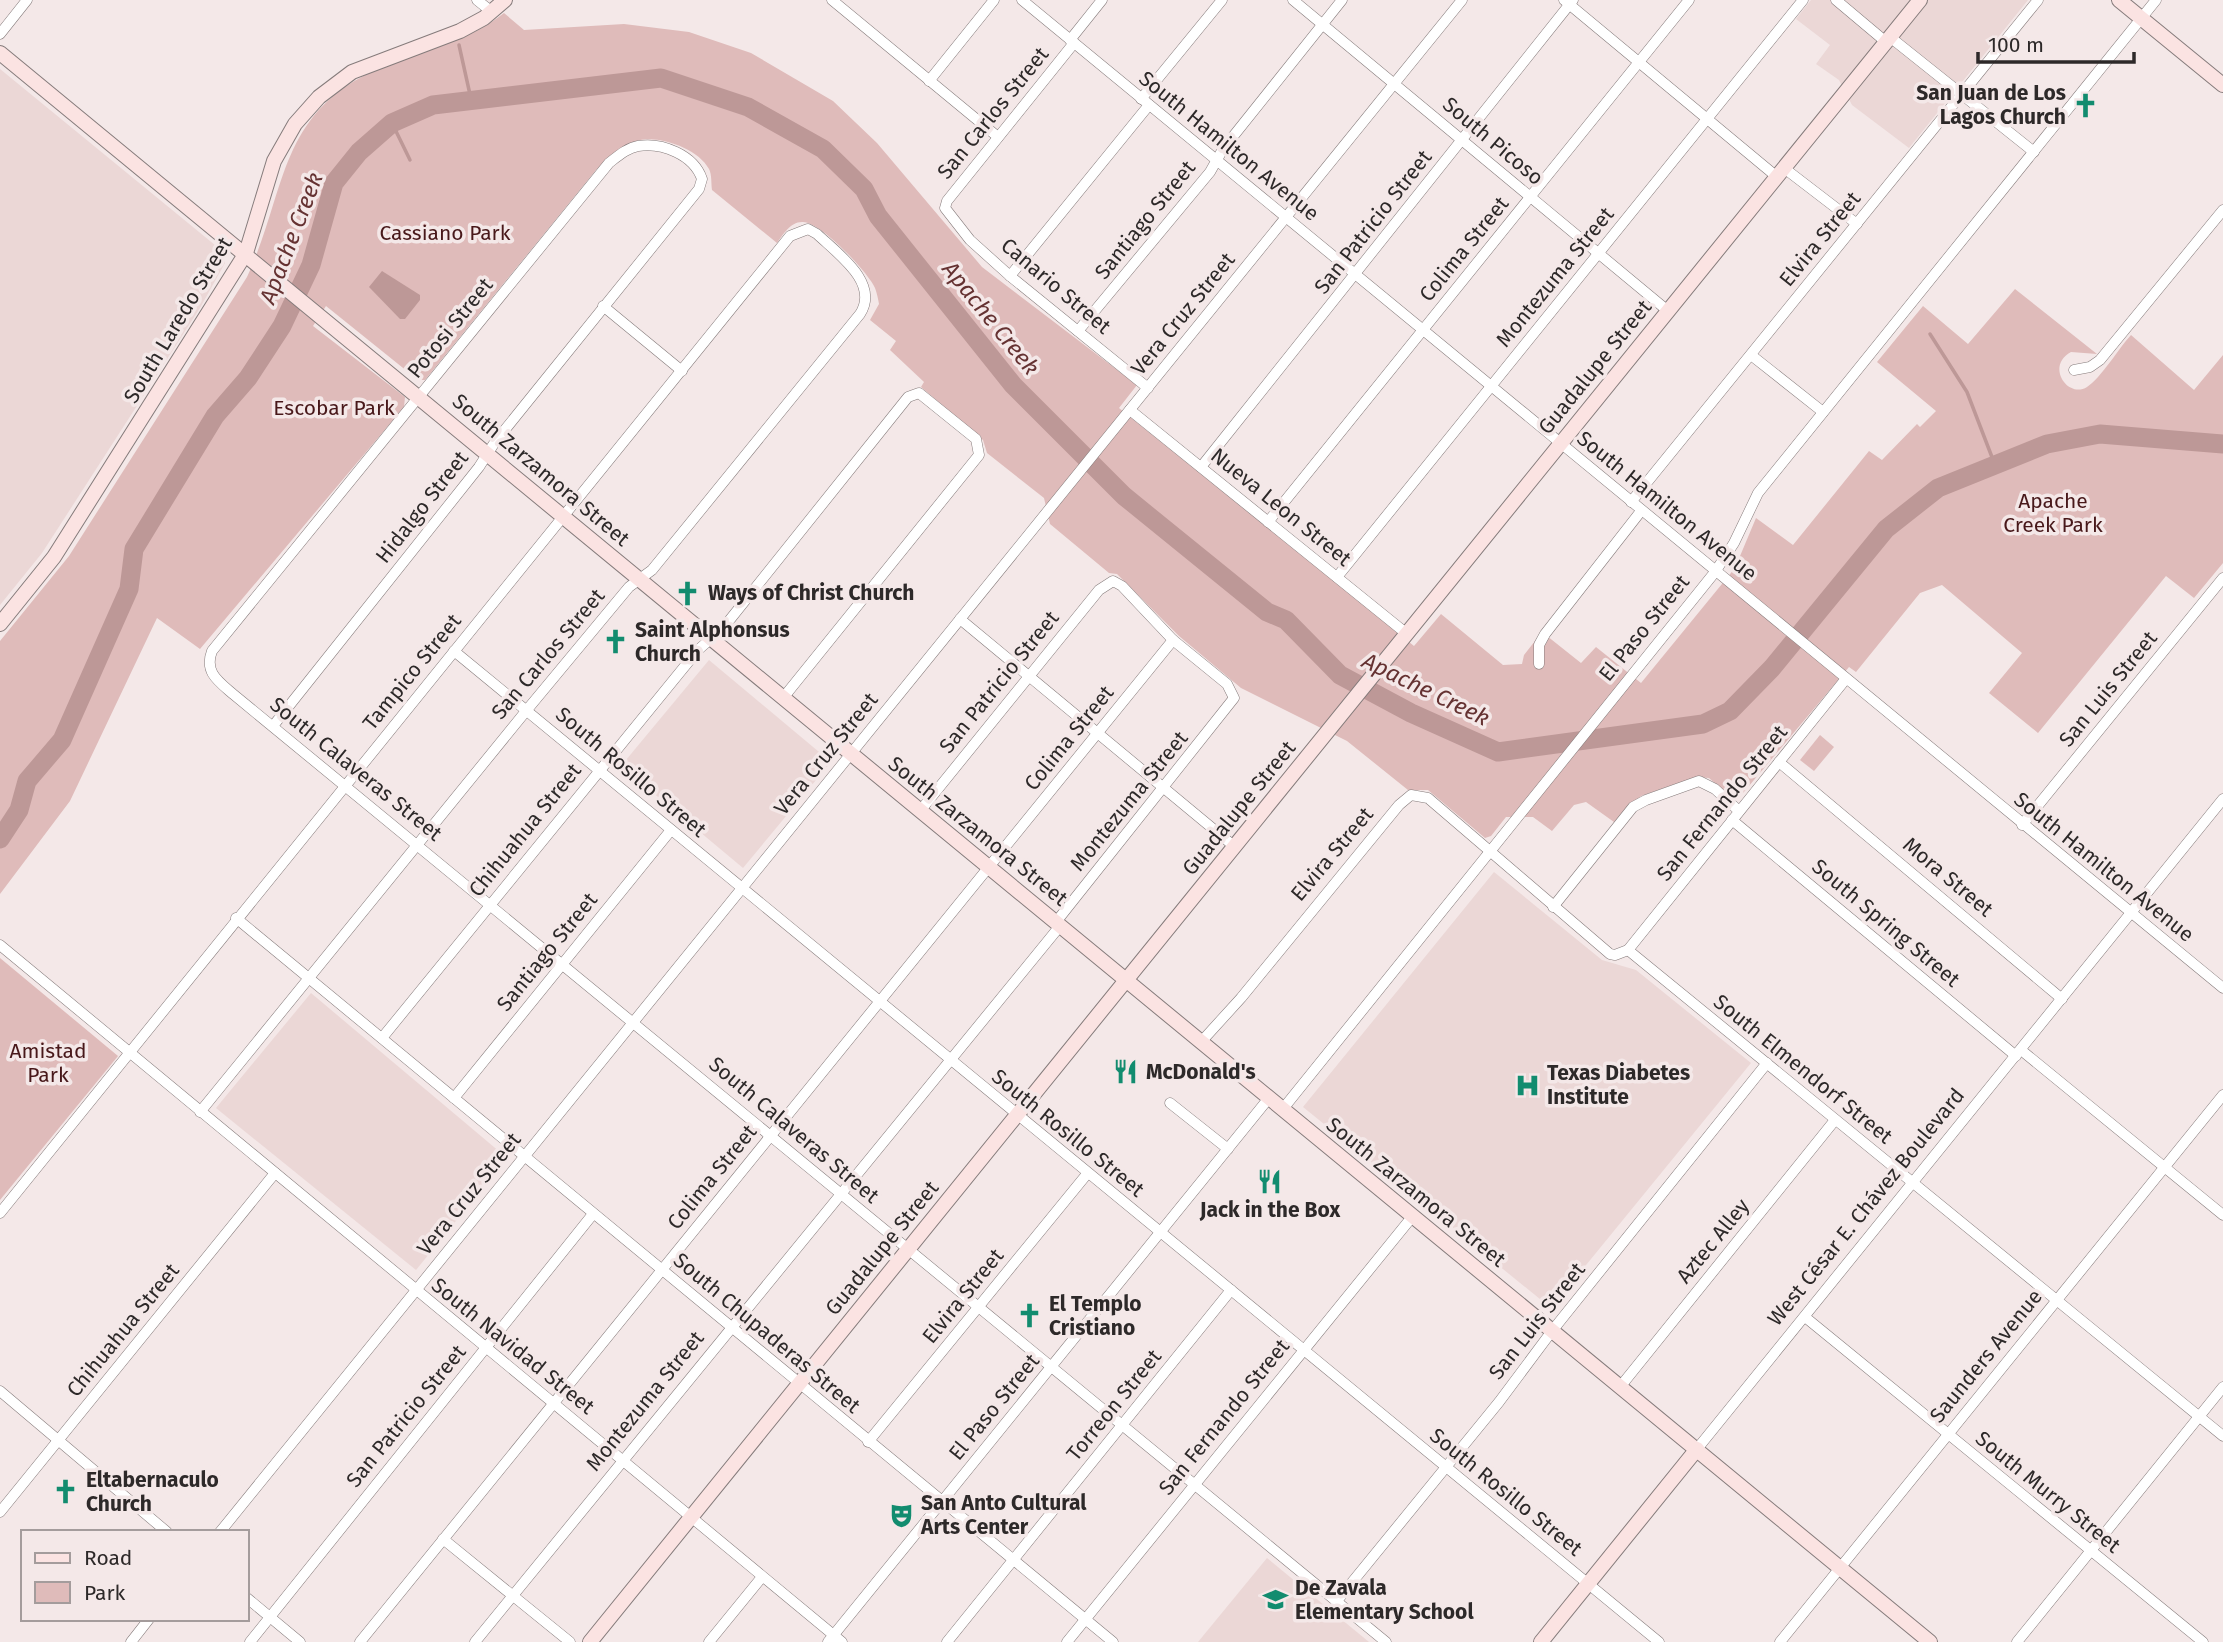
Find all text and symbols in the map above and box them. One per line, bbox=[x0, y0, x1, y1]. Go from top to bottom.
scale bar bbox=[1978, 21, 2134, 65]
text: 100 m bbox=[1988, 32, 2044, 58]
street label: San Carlos Street bbox=[932, 41, 1054, 184]
street label: South Hamilton Avenue bbox=[1134, 65, 1324, 227]
place label: San Juan de Los Lagos Church bbox=[1916, 80, 2066, 130]
street label: South Picoso bbox=[1437, 91, 1549, 191]
church icon: San Juan de Los Lagos Church bbox=[2072, 91, 2100, 119]
street label: San Patricio Street bbox=[1309, 144, 1438, 299]
street label: Santiago Street bbox=[1089, 155, 1201, 285]
water label: Apache Creek bbox=[253, 168, 329, 308]
street label: Elvira Street bbox=[1774, 186, 1866, 292]
street label: Colima Street bbox=[1414, 191, 1515, 307]
street label: Montezuma Street bbox=[1491, 201, 1620, 352]
park label: Cassiano Park bbox=[380, 220, 511, 246]
street label: South Laredo Street bbox=[118, 232, 238, 408]
street label: Canario Street bbox=[996, 232, 1117, 340]
street label: Vera Cruz Street bbox=[1126, 247, 1241, 381]
water label: Apache Creek bbox=[936, 255, 1045, 381]
street label: Potosi Street bbox=[402, 272, 499, 383]
street label: Guadalupe Street bbox=[1533, 294, 1657, 439]
street label: South Zarzamora Street bbox=[447, 388, 635, 552]
park label: Escobar Park bbox=[273, 395, 395, 421]
street label: South Hamilton Avenue bbox=[1572, 425, 1762, 587]
street label: Nueva Leon Street bbox=[1205, 442, 1357, 572]
street label: Hidalgo Street bbox=[370, 445, 474, 568]
park label: Apache Creek Park bbox=[2003, 488, 2103, 538]
street label: El Paso Street bbox=[1593, 569, 1695, 687]
church icon: Ways of Christ Church bbox=[674, 579, 702, 607]
place label: Ways of Christ Church bbox=[708, 580, 914, 606]
street label: San Carlos Street bbox=[486, 583, 610, 725]
street label: San Patricio Street bbox=[934, 605, 1065, 758]
street label: Tampico Street bbox=[357, 608, 467, 735]
place label: Saint Alphonsus Church bbox=[635, 617, 790, 667]
street label: San Luis Street bbox=[2053, 626, 2163, 752]
church icon: Saint Alphonsus Church bbox=[601, 628, 629, 656]
water label: Apache Creek bbox=[1357, 646, 1494, 732]
street label: Colima Street bbox=[1019, 680, 1120, 796]
street label: Vera Cruz Street bbox=[769, 687, 884, 821]
street label: South Calaveras Street bbox=[265, 692, 448, 847]
street label: South Rosillo Street bbox=[550, 701, 712, 843]
street label: San Fernando Street bbox=[1651, 719, 1793, 886]
street label: Montezuma Street bbox=[1065, 725, 1194, 876]
street label: Guadalupe Street bbox=[1177, 735, 1301, 880]
street label: South Zarzamora Street bbox=[883, 751, 1073, 912]
street label: Chihuahua Street bbox=[463, 758, 587, 902]
street label: South Hamilton Avenue bbox=[2009, 786, 2199, 948]
street label: Elvira Street bbox=[1285, 801, 1379, 906]
street label: Mora Street bbox=[1898, 832, 1999, 923]
street label: South Spring Street bbox=[1807, 854, 1966, 993]
street label: Santiago Street bbox=[491, 887, 603, 1017]
street label: South Elmendorf Street bbox=[1708, 989, 1898, 1149]
park label: Amistad Park bbox=[9, 1038, 87, 1088]
street label: South Calaveras Street bbox=[704, 1051, 885, 1209]
restaurant icon: McDonald's bbox=[1112, 1058, 1140, 1086]
place label: McDonald's bbox=[1146, 1059, 1256, 1085]
place label: Texas Diabetes Institute bbox=[1547, 1060, 1690, 1110]
street label: South Rosillo Street bbox=[986, 1063, 1150, 1203]
hospital icon: Texas Diabetes Institute bbox=[1513, 1071, 1541, 1099]
street label: West César E. Chávez Boulevard bbox=[1762, 1083, 1970, 1331]
street label: South Zarzamora Street bbox=[1321, 1112, 1511, 1273]
street label: Colima Street bbox=[662, 1119, 763, 1235]
street label: Vera Cruz Street bbox=[412, 1127, 527, 1261]
restaurant icon: Jack in the Box bbox=[1256, 1167, 1284, 1195]
street label: Guadalupe Street bbox=[820, 1175, 944, 1320]
street label: Aztec Alley bbox=[1671, 1193, 1755, 1289]
place label: Jack in the Box bbox=[1199, 1197, 1340, 1223]
street label: Elvira Street bbox=[917, 1243, 1009, 1349]
street label: South Chupaderas Street bbox=[668, 1247, 866, 1419]
street label: San Luis Street bbox=[1483, 1257, 1591, 1385]
street label: Chihuahua Street bbox=[61, 1258, 185, 1402]
street label: South Navidad Street bbox=[426, 1272, 600, 1420]
street label: Saunders Avenue bbox=[1924, 1284, 2048, 1428]
place label: El Templo Cristiano bbox=[1049, 1291, 1142, 1341]
church icon: El Templo Cristiano bbox=[1015, 1302, 1043, 1330]
street label: Montezuma Street bbox=[581, 1325, 710, 1476]
street label: San Fernando Street bbox=[1153, 1333, 1295, 1500]
street label: San Patricio Street bbox=[341, 1339, 472, 1492]
street label: Torreon Street bbox=[1061, 1344, 1167, 1466]
street label: El Paso Street bbox=[943, 1348, 1045, 1466]
street label: South Rosillo Street bbox=[1424, 1422, 1588, 1562]
street label: South Murry Street bbox=[1970, 1426, 2126, 1559]
place label: Eltabernaculo Church bbox=[86, 1467, 219, 1517]
church icon: Eltabernaculo Church bbox=[52, 1478, 80, 1506]
place label: San Anto Cultural Arts Center bbox=[920, 1490, 1087, 1540]
theatre icon: San Anto Cultural Arts Center bbox=[887, 1501, 915, 1529]
legend bbox=[21, 1530, 248, 1621]
text: Road bbox=[84, 1545, 132, 1571]
place label: De Zavala Elementary School bbox=[1295, 1575, 1474, 1625]
text: Park bbox=[84, 1580, 126, 1606]
school or university icon: De Zavala Elementary School bbox=[1261, 1586, 1289, 1614]

